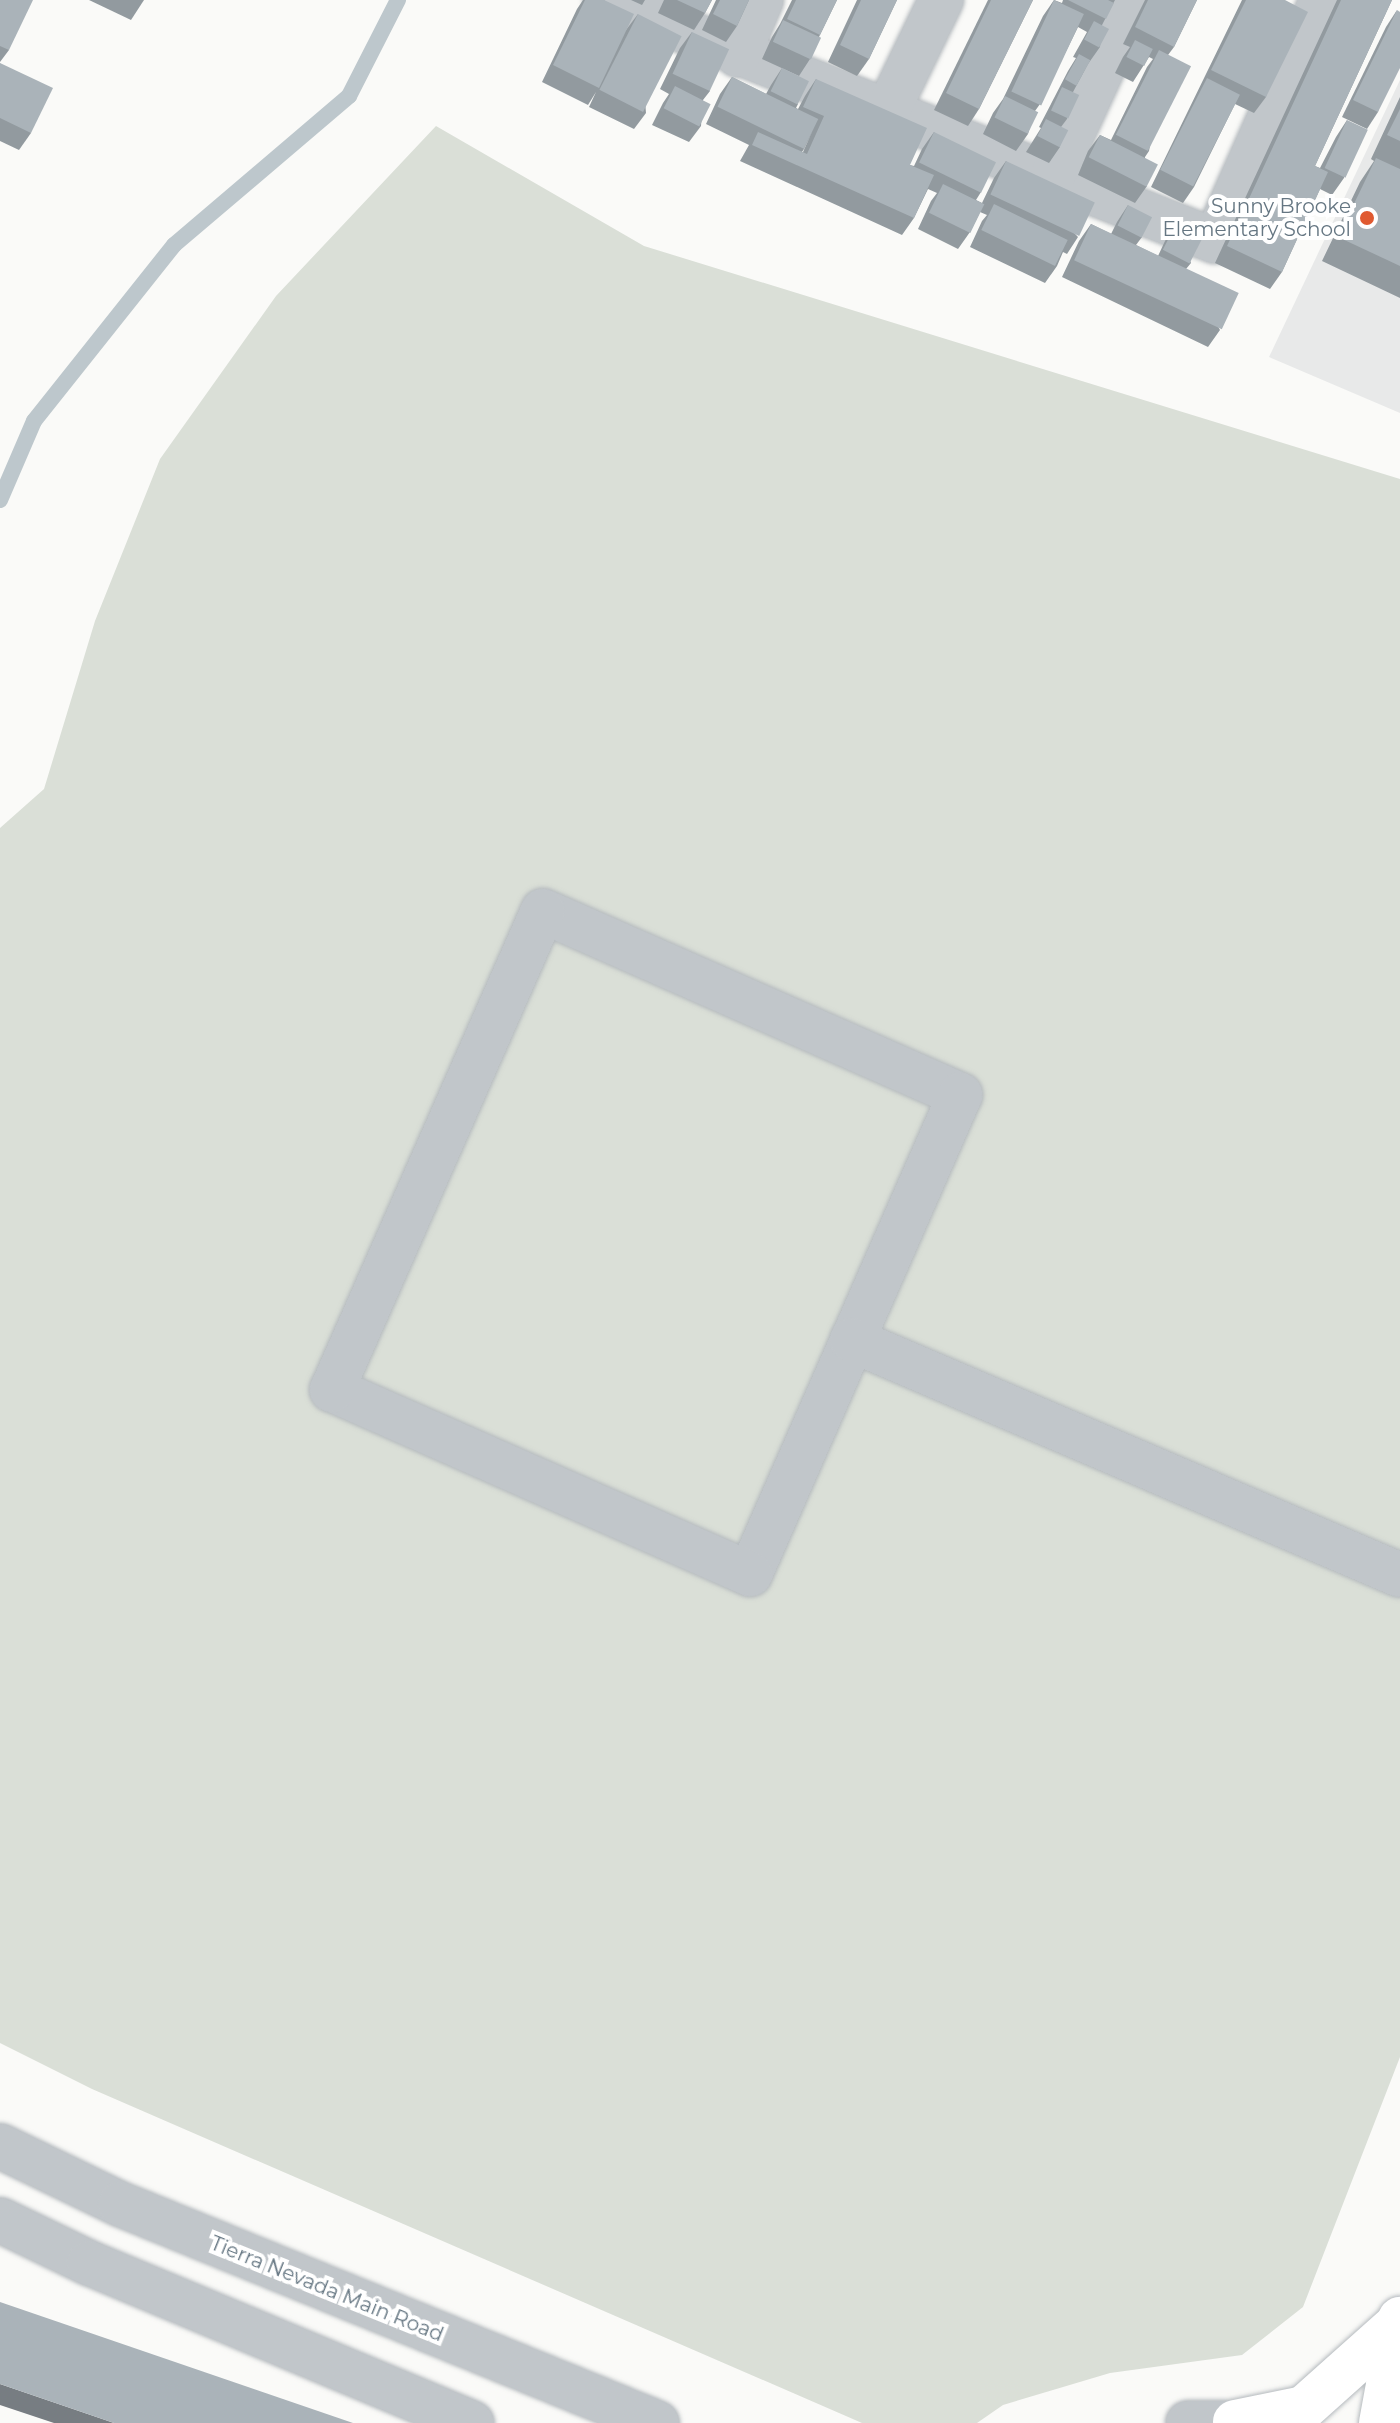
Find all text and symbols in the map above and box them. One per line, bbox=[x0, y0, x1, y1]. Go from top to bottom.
place label: Sunny Brooke Elementary School bbox=[1162, 194, 1351, 241]
marker: Sunny Brooke Elementary School bbox=[1358, 209, 1376, 227]
street label: Tierra Nevada Main Road bbox=[207, 2231, 447, 2347]

